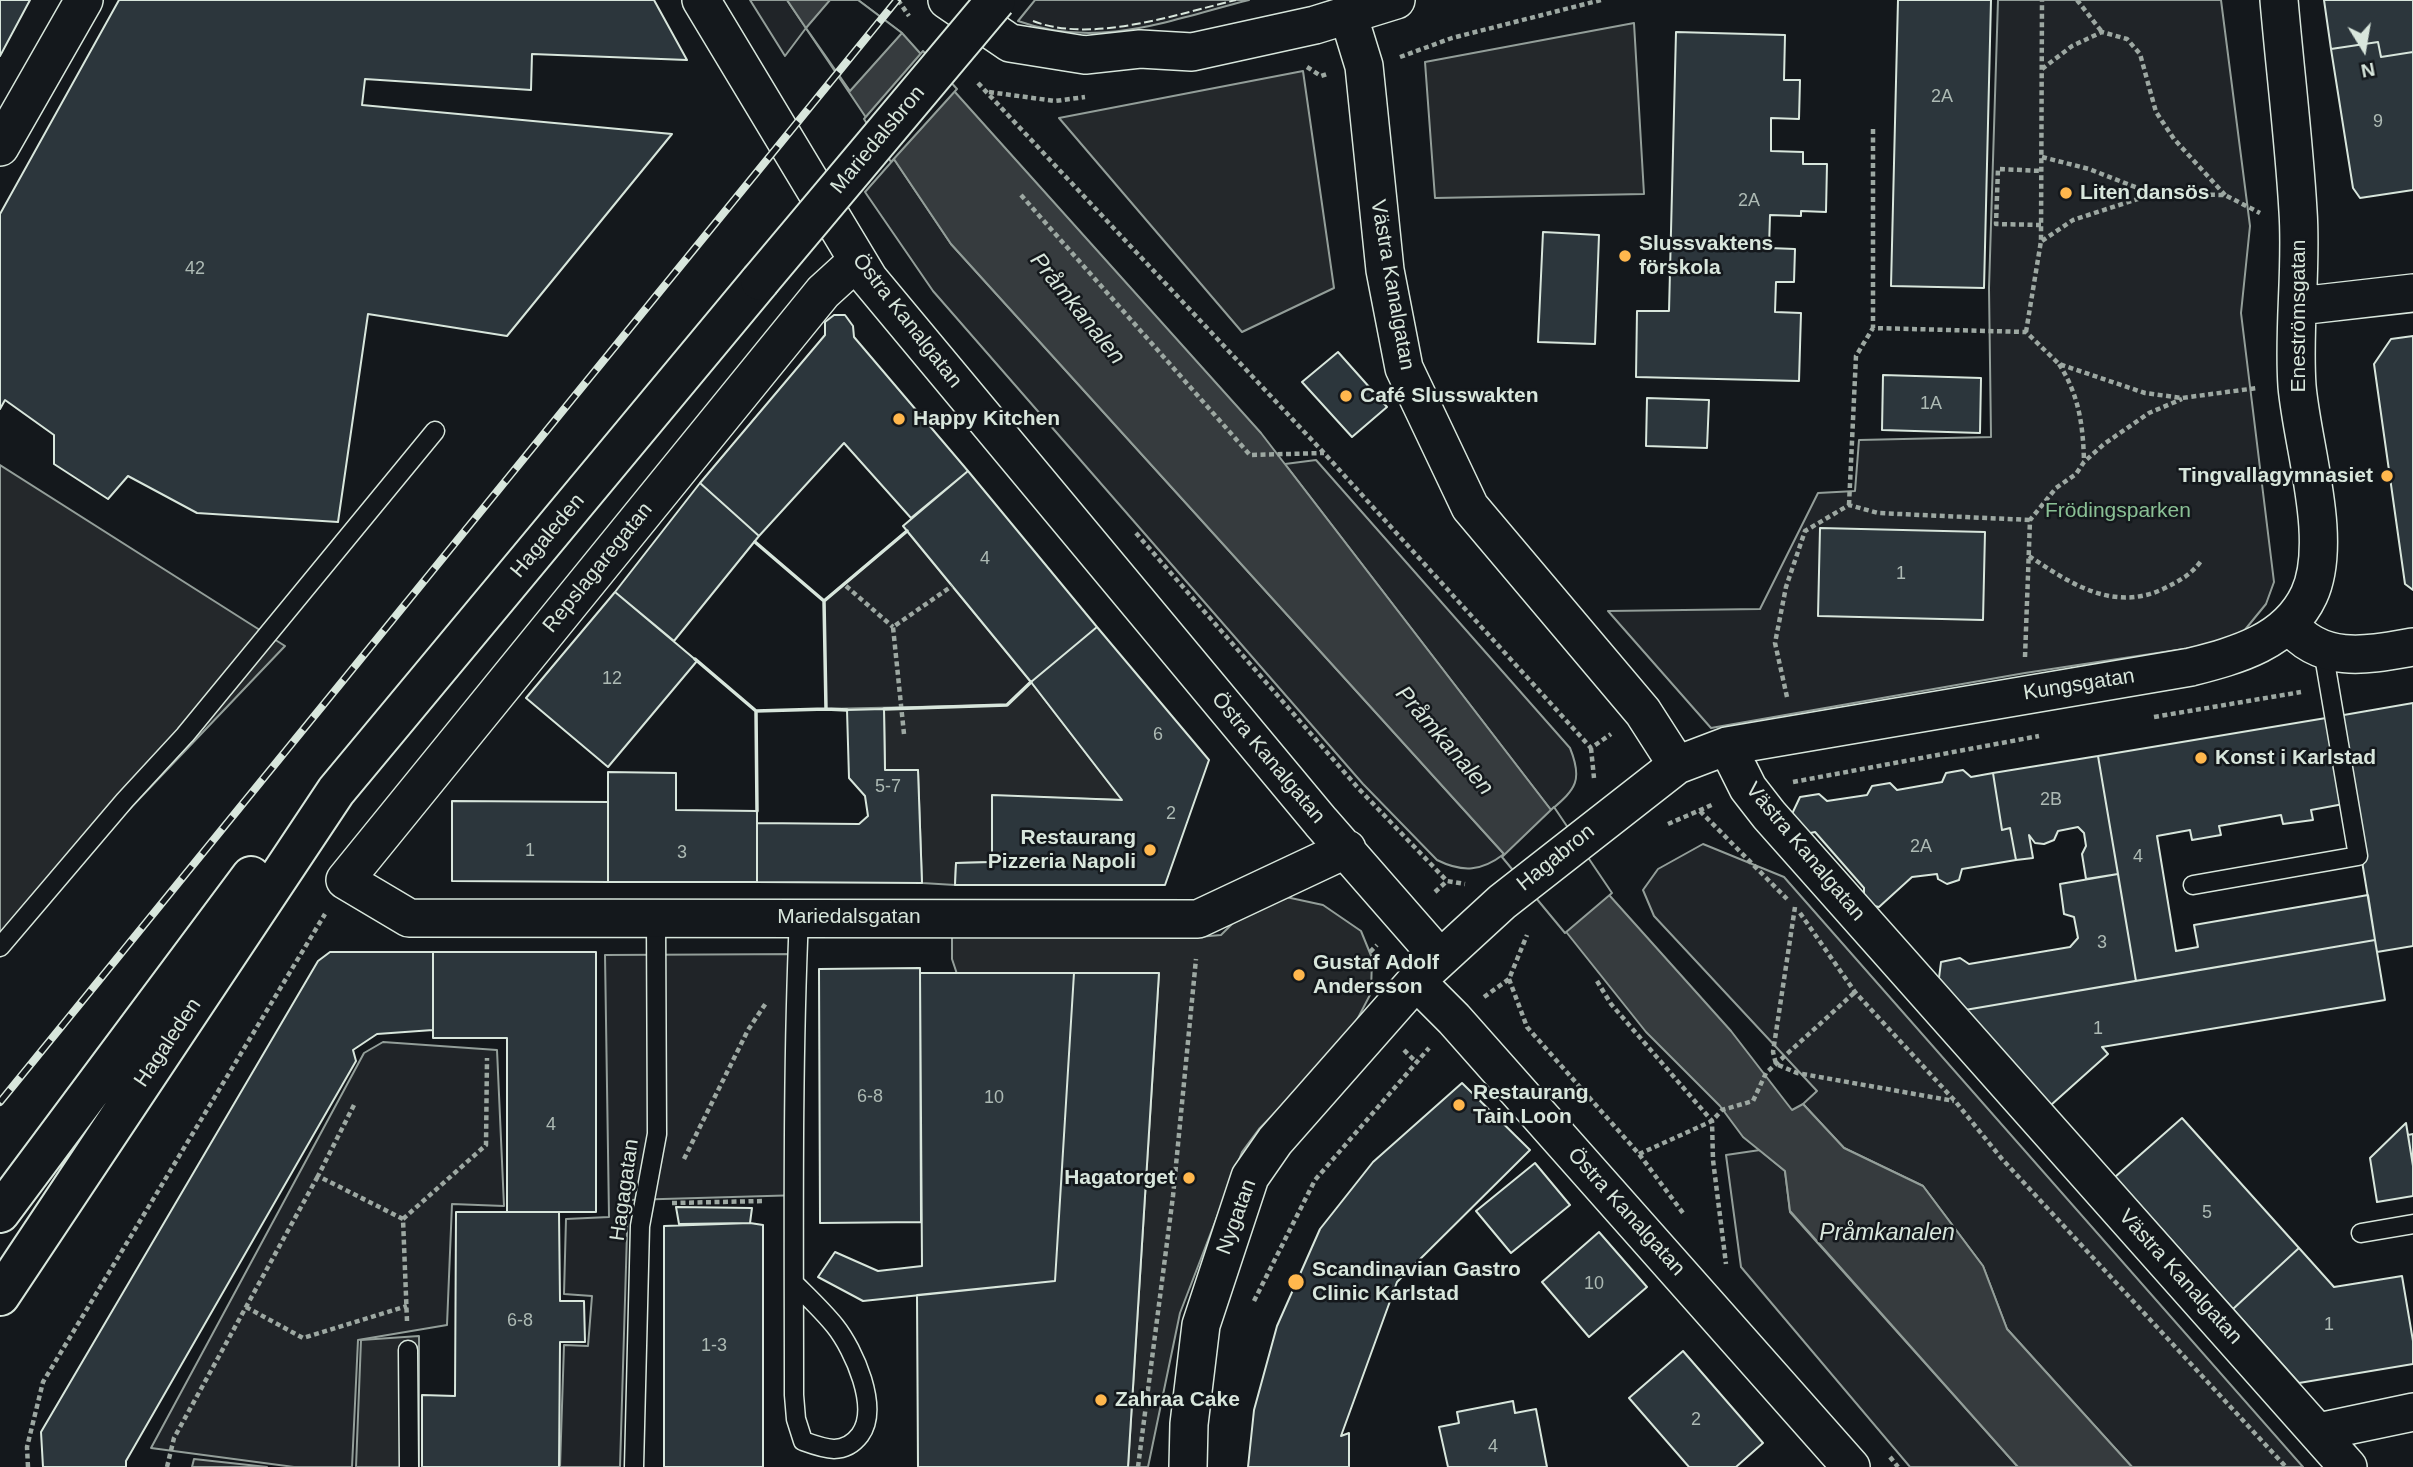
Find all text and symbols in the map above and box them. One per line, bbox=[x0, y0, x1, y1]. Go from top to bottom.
north arrow bbox=[2329, 14, 2399, 84]
text: N bbox=[2359, 58, 2377, 82]
street label: Mariedalsbron bbox=[826, 81, 930, 199]
house number: 2A bbox=[1931, 86, 1953, 108]
house number: 9 bbox=[2373, 111, 2383, 133]
place label: Liten dansös bbox=[2080, 180, 2210, 206]
marker: Liten dansös bbox=[2058, 185, 2074, 201]
house number: 2A bbox=[1738, 190, 1760, 212]
street label: Västra Kanalgatan bbox=[1365, 198, 1419, 372]
place label: Slussvaktens förskola bbox=[1639, 231, 1773, 281]
street label: Eneströmsgatan bbox=[2286, 240, 2312, 392]
water label: Pråmkanalen bbox=[1024, 248, 1130, 370]
marker: Slussvaktens förskola bbox=[1617, 248, 1633, 264]
street label: Östra Kanalgatan bbox=[847, 249, 967, 393]
house number: 42 bbox=[185, 258, 205, 280]
place label: Café Slusswakten bbox=[1360, 383, 1539, 409]
marker: Café Slusswakten bbox=[1338, 388, 1354, 404]
house number: 1A bbox=[1920, 393, 1942, 415]
place label: Happy Kitchen bbox=[913, 406, 1060, 432]
marker: Happy Kitchen bbox=[891, 411, 907, 427]
place label: Tingvallagymnasiet bbox=[2178, 463, 2373, 489]
marker: Tingvallagymnasiet bbox=[2379, 468, 2395, 484]
street label: Hagaleden bbox=[506, 489, 590, 583]
street label: Repslagaregatan bbox=[538, 498, 658, 638]
park label: Frödingsparken bbox=[2045, 498, 2191, 524]
house number: 4 bbox=[980, 548, 990, 570]
house number: 1 bbox=[1896, 563, 1906, 585]
street label: Kungsgatan bbox=[2022, 664, 2136, 706]
house number: 12 bbox=[602, 668, 622, 690]
water label: Pråmkanalen bbox=[1389, 681, 1499, 801]
street label: Östra Kanalgatan bbox=[1206, 687, 1330, 829]
house number: 6 bbox=[1153, 724, 1163, 746]
place label: Konst i Karlstad bbox=[2215, 745, 2376, 771]
marker: Konst i Karlstad bbox=[2193, 750, 2209, 766]
house number: 5-7 bbox=[875, 776, 901, 798]
street label: Västra Kanalgatan bbox=[1740, 778, 1870, 926]
house number: 2B bbox=[2040, 789, 2062, 811]
house number: 2 bbox=[1166, 803, 1176, 825]
street label: Hagabron bbox=[1512, 819, 1600, 897]
place label: Restaurang Pizzeria Napoli bbox=[988, 825, 1136, 875]
house number: 2A bbox=[1910, 836, 1932, 858]
house number: 1 bbox=[525, 840, 535, 862]
house number: 3 bbox=[677, 842, 687, 864]
marker: Restaurang Pizzeria Napoli bbox=[1142, 842, 1158, 858]
house number: 4 bbox=[2133, 846, 2143, 868]
street label: Mariedalsgatan bbox=[777, 904, 921, 930]
house number: 3 bbox=[2097, 932, 2107, 954]
place label: Gustaf Adolf Andersson bbox=[1313, 950, 1439, 1000]
marker: Gustaf Adolf Andersson bbox=[1291, 967, 1307, 983]
street label: Hagaleden bbox=[129, 994, 207, 1092]
house number: 1 bbox=[2093, 1018, 2103, 1040]
place label: Restaurang Tain Loon bbox=[1473, 1080, 1589, 1130]
house number: 6-8 bbox=[857, 1086, 883, 1108]
house number: 10 bbox=[984, 1087, 1004, 1109]
marker: Restaurang Tain Loon bbox=[1451, 1097, 1467, 1113]
house number: 4 bbox=[546, 1114, 556, 1136]
street label: Hagagatan bbox=[605, 1137, 645, 1243]
street label: Östra Kanalgatan bbox=[1562, 1143, 1690, 1281]
place label: Hagatorget bbox=[1064, 1165, 1175, 1191]
marker: Hagatorget bbox=[1181, 1170, 1197, 1186]
street label: Nygatan bbox=[1212, 1176, 1262, 1258]
house number: 5 bbox=[2202, 1202, 2212, 1224]
street label: Västra Kanalgatan bbox=[2113, 1204, 2247, 1350]
water label: Pråmkanalen bbox=[1819, 1220, 1955, 1248]
place label: Scandinavian Gastro Clinic Karlstad bbox=[1312, 1257, 1521, 1307]
marker: Scandinavian Gastro Clinic Karlstad bbox=[1286, 1272, 1306, 1292]
house number: 10 bbox=[1584, 1273, 1604, 1295]
house number: 6-8 bbox=[507, 1310, 533, 1332]
house number: 1 bbox=[2324, 1314, 2334, 1336]
house number: 1-3 bbox=[701, 1335, 727, 1357]
place label: Zahraa Cake bbox=[1115, 1387, 1240, 1413]
marker: Zahraa Cake bbox=[1093, 1392, 1109, 1408]
house number: 2 bbox=[1691, 1409, 1701, 1431]
house number: 4 bbox=[1488, 1436, 1498, 1458]

